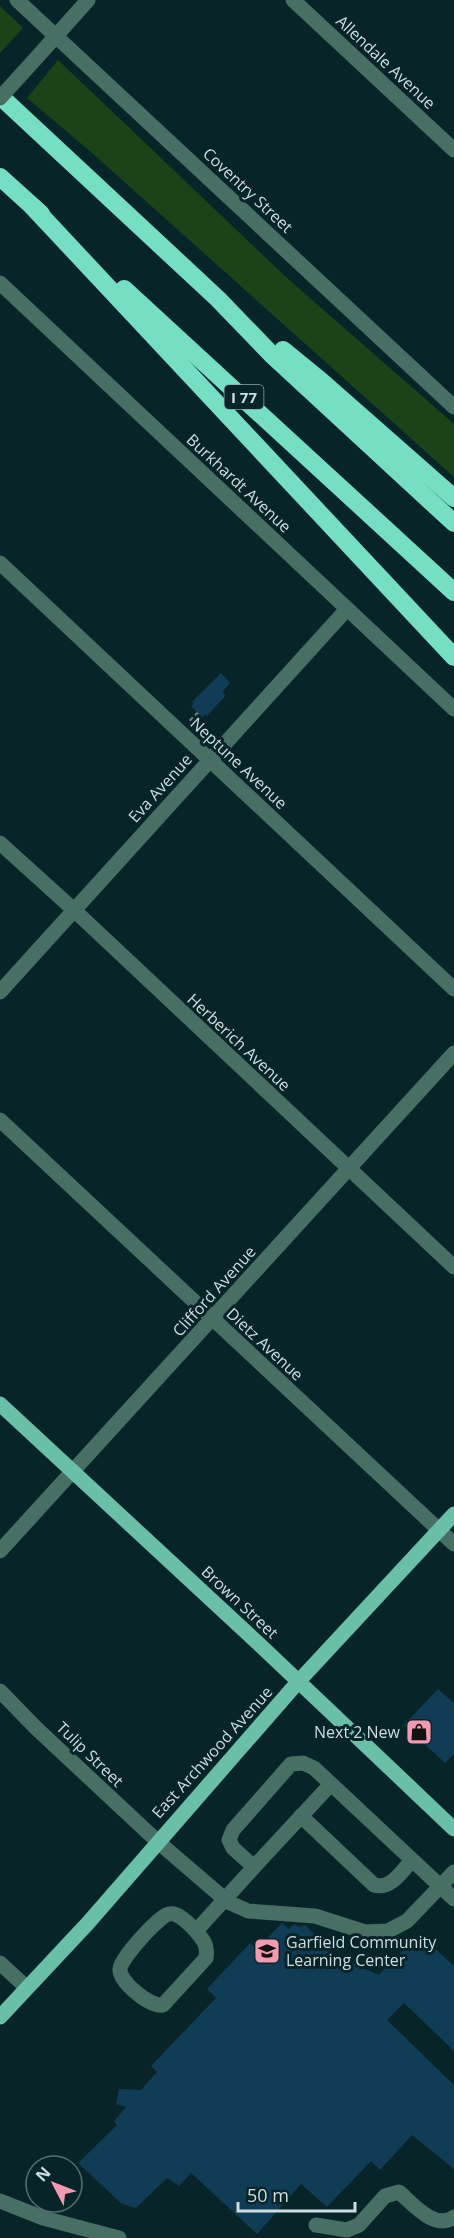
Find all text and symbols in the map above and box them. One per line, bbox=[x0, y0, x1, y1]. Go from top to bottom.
street label: Allendale Avenue bbox=[331, 10, 441, 114]
street label: Coventry Street bbox=[198, 143, 298, 238]
road number: I 77 bbox=[224, 385, 264, 409]
street label: Burkhardt Avenue bbox=[182, 429, 296, 537]
street label: Neptune Avenue bbox=[186, 712, 292, 814]
street label: Eva Avenue bbox=[123, 749, 197, 827]
street label: Herberich Avenue bbox=[182, 988, 296, 1096]
street label: Clifford Avenue bbox=[167, 1241, 261, 1341]
street label: Dietz Avenue bbox=[222, 1303, 308, 1385]
street label: Brown Street bbox=[197, 1561, 283, 1644]
street label: East Archwood Avenue bbox=[147, 1681, 277, 1823]
street label: Tulip Street bbox=[52, 1716, 129, 1792]
shop icon: Next 2 New bbox=[404, 1717, 434, 1747]
place label: Next 2 New bbox=[314, 1721, 401, 1743]
place label: Garfield Community Learning Center bbox=[286, 1931, 437, 1971]
school or university icon: Garfield Community Learning Center bbox=[252, 1936, 282, 1966]
north arrow bbox=[24, 2154, 84, 2214]
text: N bbox=[30, 2162, 55, 2186]
scale bar bbox=[238, 2175, 355, 2213]
text: 50 m bbox=[247, 2183, 289, 2207]

